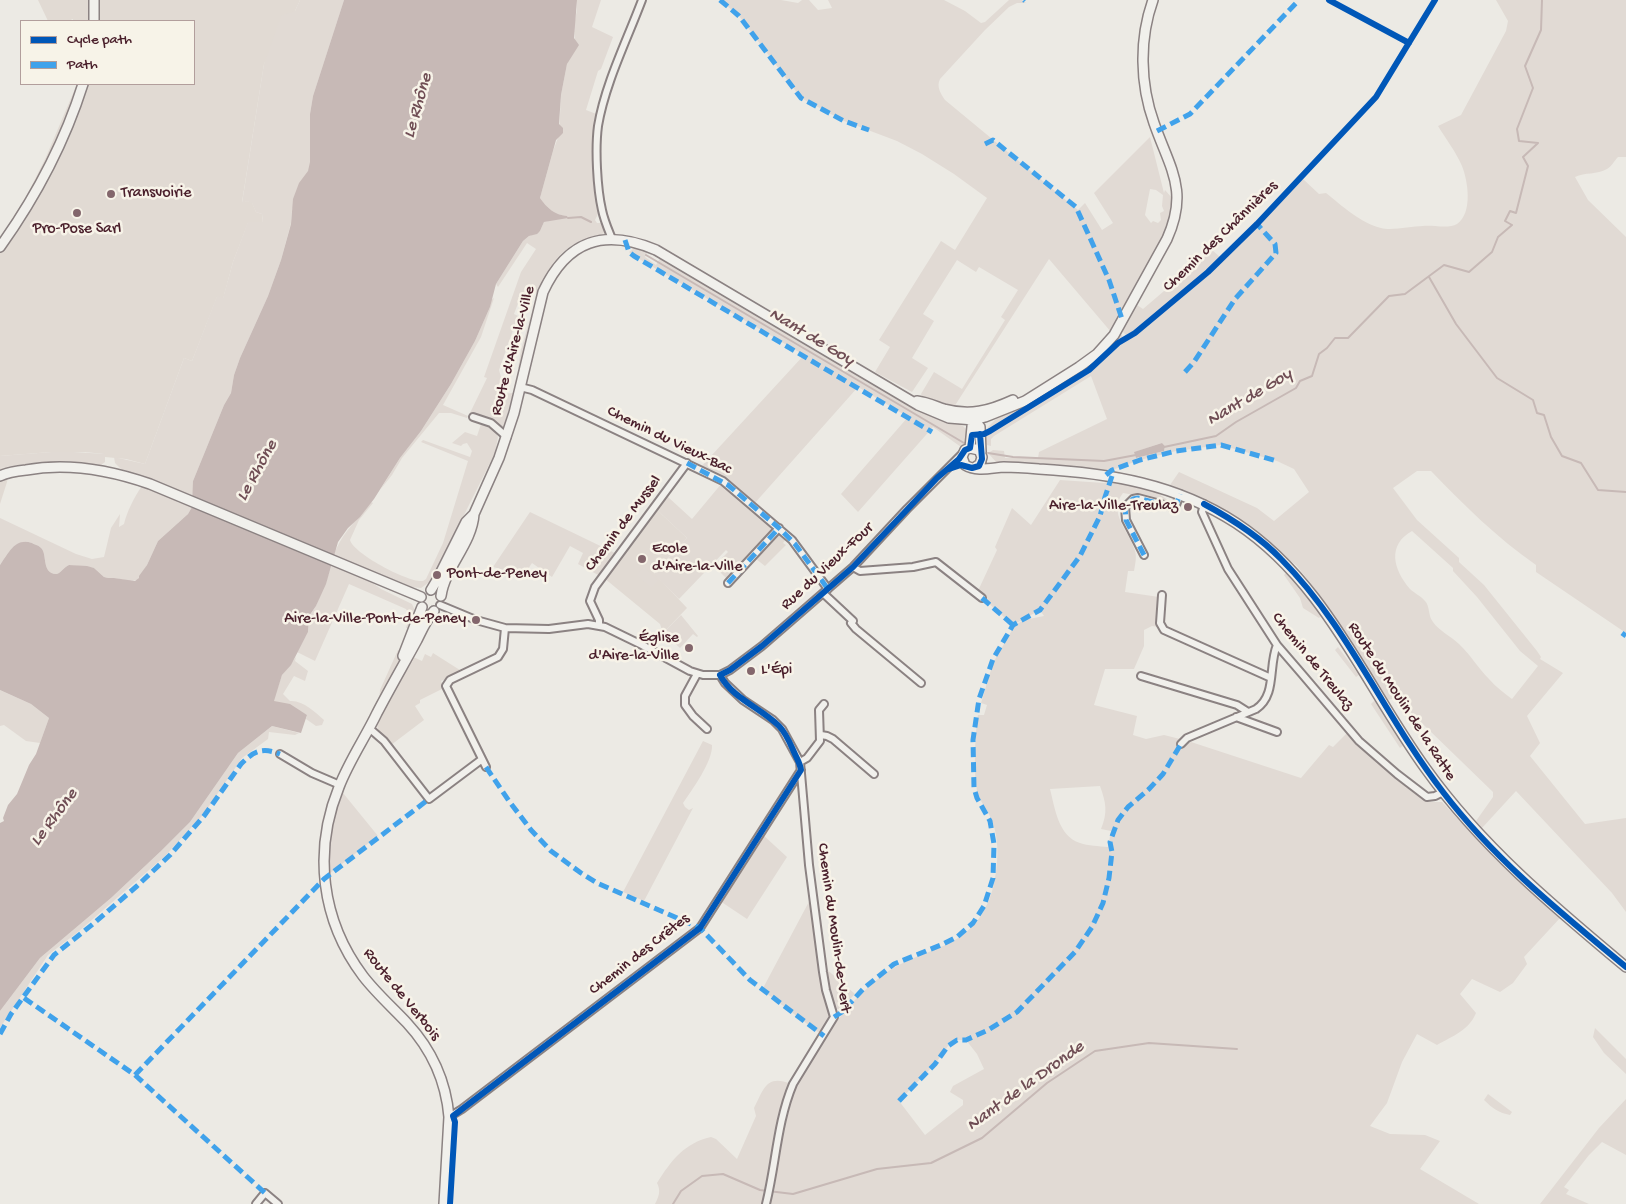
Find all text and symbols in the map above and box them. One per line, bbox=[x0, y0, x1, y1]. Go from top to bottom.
legend bbox=[20, 20, 195, 85]
text: Cycle path bbox=[67, 31, 132, 49]
text: Path bbox=[67, 56, 98, 74]
water label: Le Rhône bbox=[399, 71, 439, 141]
street label: Chemin des Chânnières bbox=[1160, 177, 1282, 297]
place label: Transvoirie bbox=[121, 184, 191, 204]
marker: Transvoirie bbox=[105, 188, 117, 200]
marker: Pro-Pose Sarl bbox=[71, 207, 83, 219]
place label: Pro-Pose Sarl bbox=[33, 220, 121, 240]
street label: Route d'Aire-la-Ville bbox=[487, 284, 541, 418]
water label: Nant de Goy bbox=[764, 304, 858, 372]
water label: Nant de Goy bbox=[1203, 364, 1297, 432]
street label: Chemin du Vieux-Bac bbox=[603, 402, 735, 480]
water label: Le Rhône bbox=[232, 437, 284, 505]
street label: Chemin de Mussel bbox=[582, 472, 666, 576]
place label: Aire-la-Ville-Treulaz bbox=[1049, 497, 1178, 517]
marker: Aire-la-Ville-Treulaz bbox=[1182, 501, 1194, 513]
street label: Rue du Vieux-Four bbox=[778, 519, 878, 615]
place label: Ecole d'Aire-la-Ville bbox=[652, 540, 742, 578]
marker: Ecole d'Aire-la-Ville bbox=[636, 553, 648, 565]
place label: Pont-de-Peney bbox=[447, 565, 547, 585]
marker: Pont-de-Peney bbox=[431, 569, 443, 581]
street label: Chemin de Treulaz bbox=[1267, 609, 1357, 715]
place label: Aire-la-Ville-Pont-de-Peney bbox=[284, 610, 466, 630]
marker: Aire-la-Ville-Pont-de-Peney bbox=[470, 614, 482, 626]
street label: Route du Moulin de la Ratte bbox=[1343, 619, 1459, 785]
place label: Église d'Aire-la-Ville bbox=[589, 629, 679, 667]
marker: Église d'Aire-la-Ville bbox=[683, 642, 695, 654]
place label: L'Épi bbox=[761, 661, 792, 681]
marker: L'Épi bbox=[745, 665, 757, 677]
water label: Le Rhône bbox=[26, 785, 84, 851]
street label: Chemin du Moulin-de-Vert bbox=[812, 842, 854, 1014]
street label: Chemin des Crêtes bbox=[586, 910, 694, 1000]
street label: Route de Verbois bbox=[358, 945, 444, 1045]
water label: Nant de la Dronde bbox=[963, 1037, 1089, 1137]

